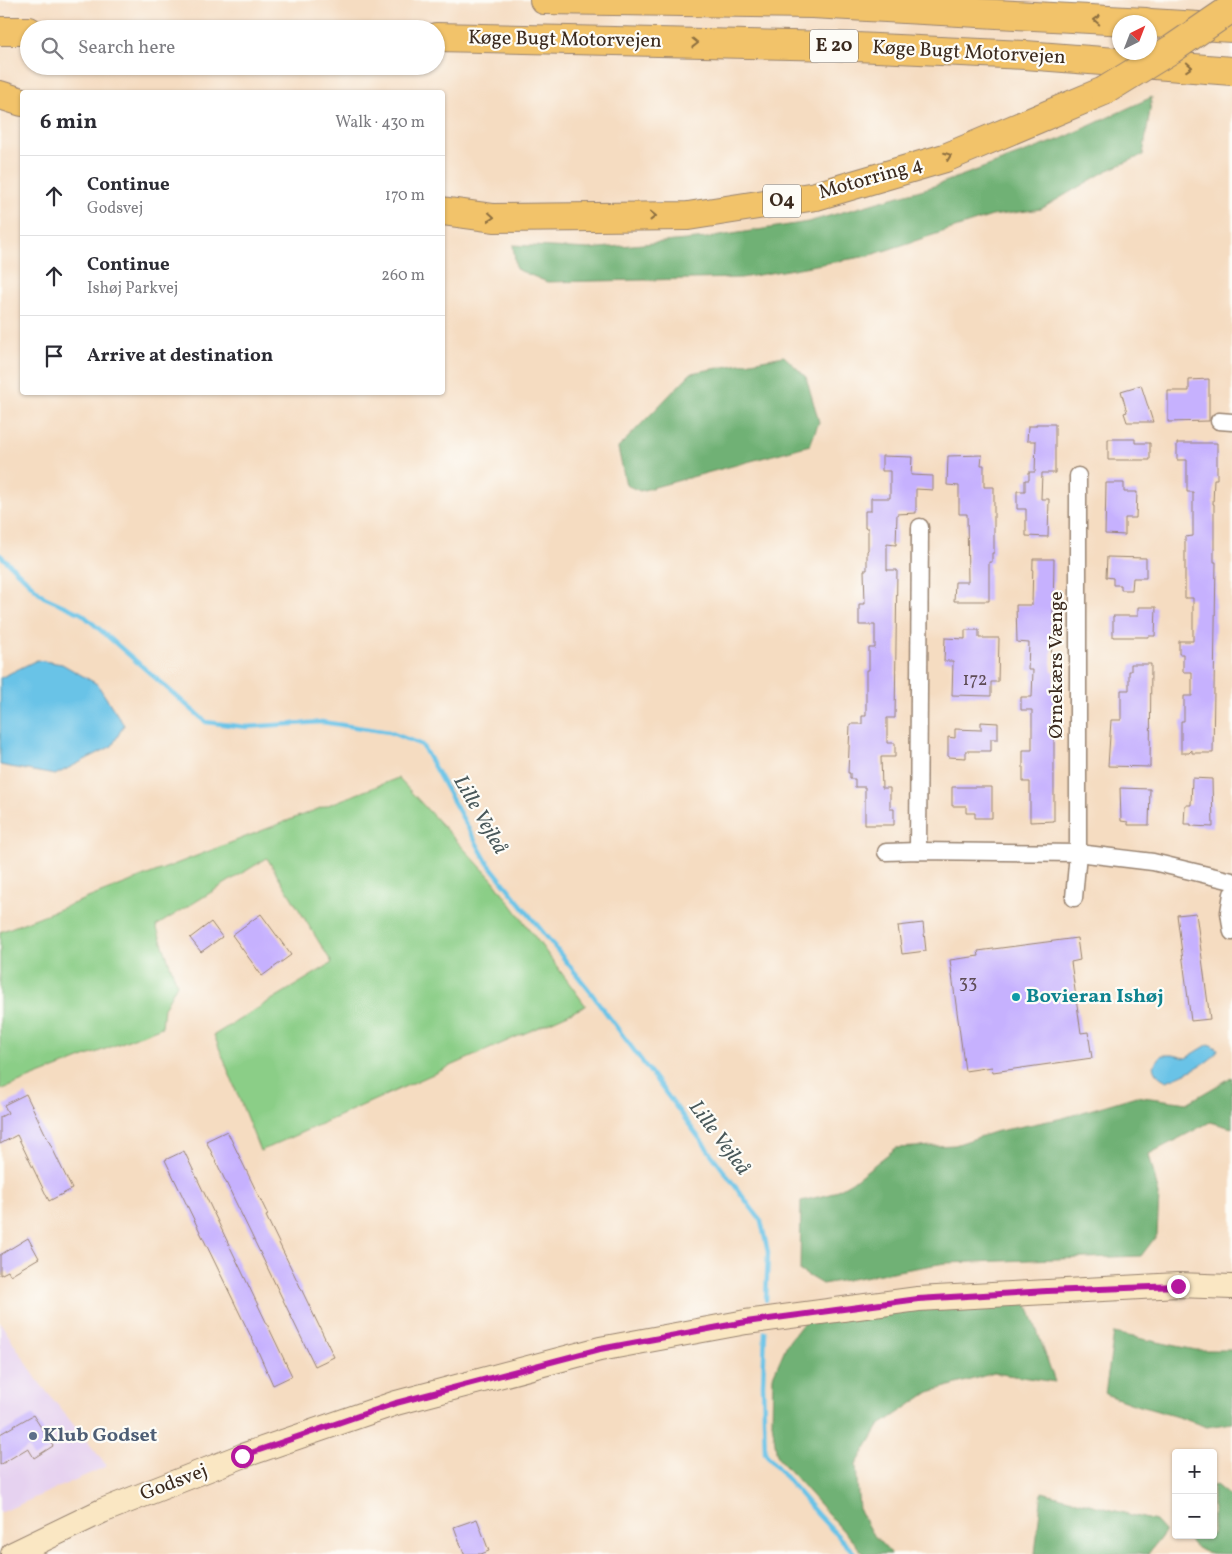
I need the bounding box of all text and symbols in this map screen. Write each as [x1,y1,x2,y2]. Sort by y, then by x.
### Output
one-way arrow [1093,14,1101,25]
north arrow [1112,15,1157,60]
search box [20,20,445,75]
street label: Køge Bugt Motorvejen [468,24,662,56]
road number: E 20 [810,29,858,62]
icon: search [38,34,66,62]
street label: Køge Bugt Motorvejen [872,34,1067,72]
text: Search here [78,35,175,61]
one-way arrow [692,38,699,48]
one-way arrow [1185,62,1193,73]
text: 6 min [40,108,97,137]
text: Walk · 430 m [335,112,425,134]
street label: Motorring 4 [816,151,926,207]
one-way arrow [944,152,952,162]
text: Continue [87,172,170,198]
icon: ahead [40,182,68,210]
text: 170 m [385,185,425,207]
road number: O4 [763,185,801,218]
text: Godsvej [87,198,143,220]
one-way arrow [487,211,495,222]
one-way arrow [650,211,658,221]
text: Continue [87,252,170,278]
icon: ahead [40,262,68,290]
text: 260 m [381,265,425,287]
text: Ishøj Parkvej [87,278,178,300]
icon: arrive [40,342,68,370]
text: Arrive at destination [87,343,273,369]
street label: Ørnekærs Vænge [1043,591,1071,739]
house number: 172 [962,668,988,693]
water label: Lille Vejleå [446,770,514,860]
house number: 33 [959,971,977,996]
place label: Bovieran Ishøj [1026,983,1164,1011]
marker: Bovieran Ishøj [1010,991,1022,1003]
water label: Lille Vejleå [681,1094,757,1182]
route end [1167,1275,1190,1298]
place label: Klub Godset [43,1422,158,1450]
marker: Klub Godset [27,1430,39,1442]
route start [231,1445,254,1468]
map controls [1172,1449,1217,1539]
button: + [1172,1449,1217,1494]
street label: Godsvej [136,1457,212,1509]
button: − [1172,1494,1217,1539]

